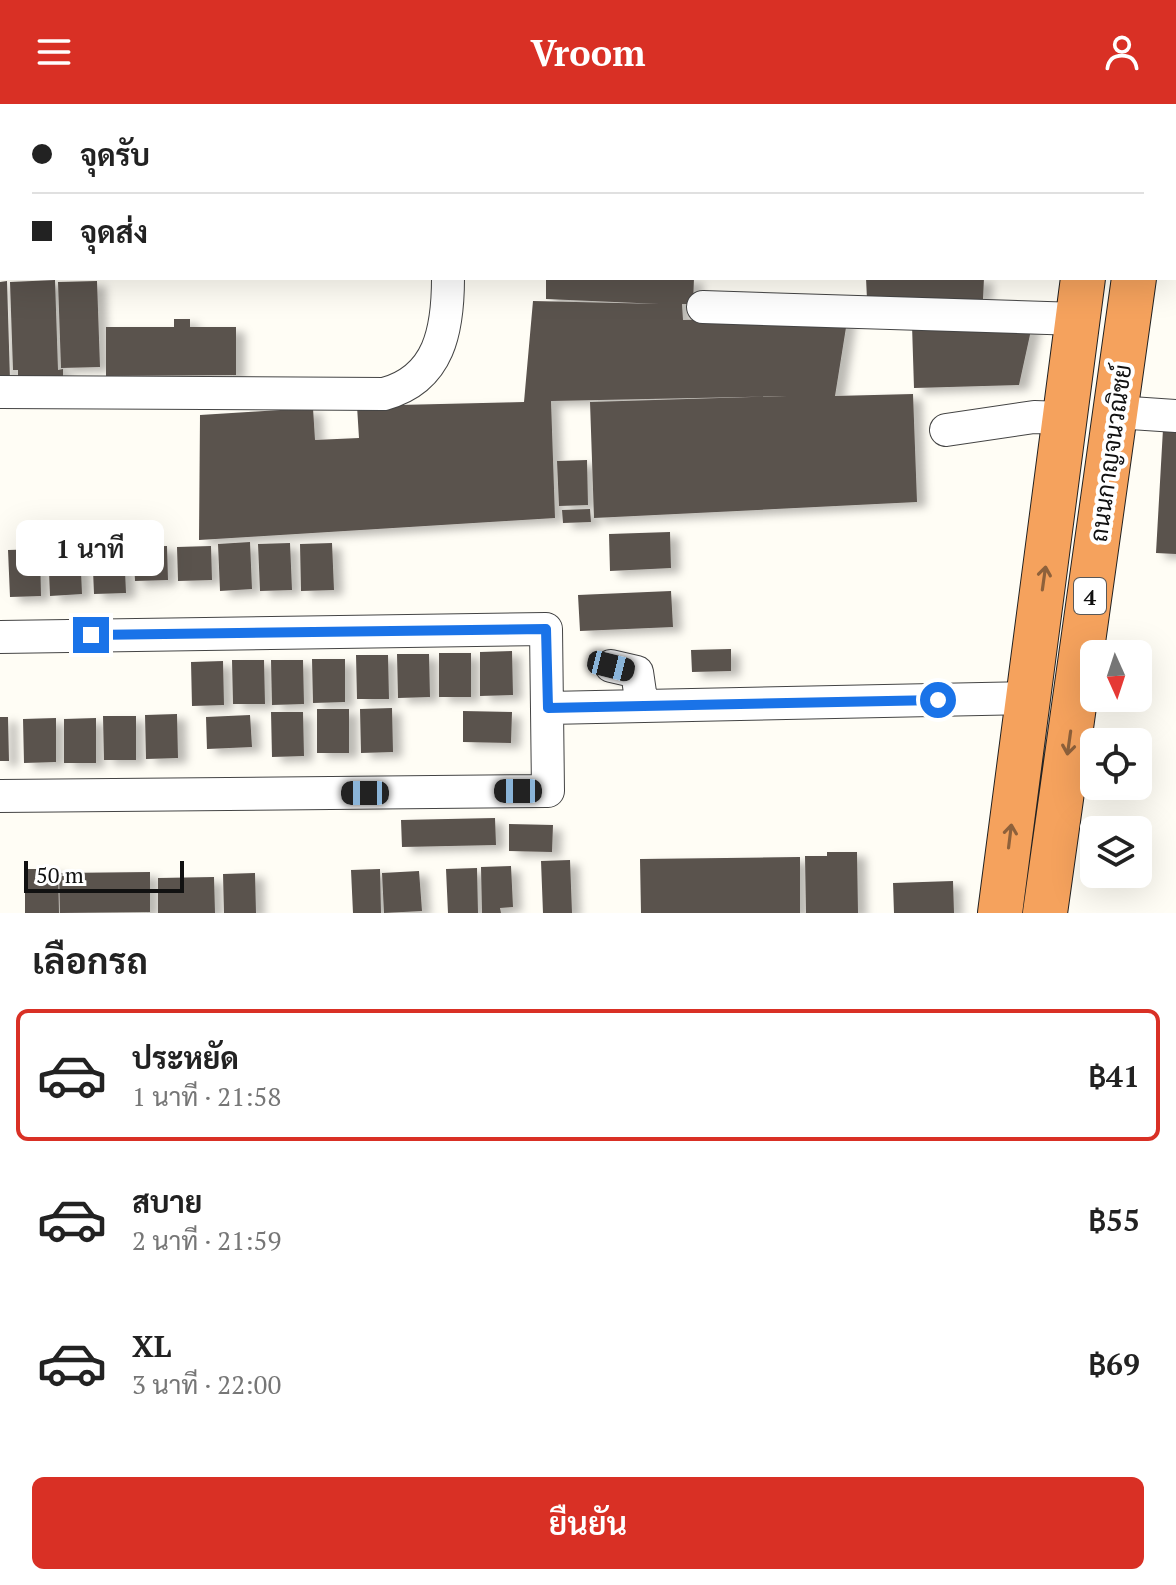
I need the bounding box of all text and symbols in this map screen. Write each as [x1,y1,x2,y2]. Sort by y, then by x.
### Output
text: Vroom [531,29,645,76]
icon: menu [32,30,76,74]
icon: person [1100,30,1144,74]
text: จุดรับ [80,135,150,175]
text: จุดส่ง [80,212,148,252]
street label: ถนนกาญจนวณิชย์ [1082,362,1138,544]
callout: 1 นาที [17,519,165,575]
text: 1 นาที [55,531,125,565]
one-way arrow [1036,565,1051,592]
road number: 4 [1074,578,1106,614]
route end [73,617,109,653]
north arrow [1080,640,1152,712]
map controls [1080,640,1152,888]
car [585,649,637,683]
route start [920,682,956,718]
button: locate [1080,728,1152,800]
one-way arrow [1061,730,1076,756]
car [494,779,542,803]
car [341,781,389,805]
button: layers [1080,816,1152,888]
one-way arrow [1002,823,1017,850]
scale bar [24,857,184,893]
text: 50 m [36,860,84,889]
text: เลือกรถ [32,937,148,984]
text: ประหยัด [132,1038,239,1078]
icon: car [36,1039,108,1111]
text: ฿41 [1088,1056,1140,1096]
text: 1 นาที · 21:58 [132,1079,281,1113]
text: สบาย [132,1182,202,1222]
icon: car [36,1183,108,1255]
text: ฿55 [1088,1200,1140,1240]
text: 2 นาที · 21:59 [132,1223,281,1257]
text: XL [132,1326,171,1366]
icon: car [36,1327,108,1399]
text: ฿69 [1088,1344,1140,1384]
text: 3 นาที · 22:00 [132,1367,281,1401]
button: ยืนยัน [32,1477,1144,1569]

